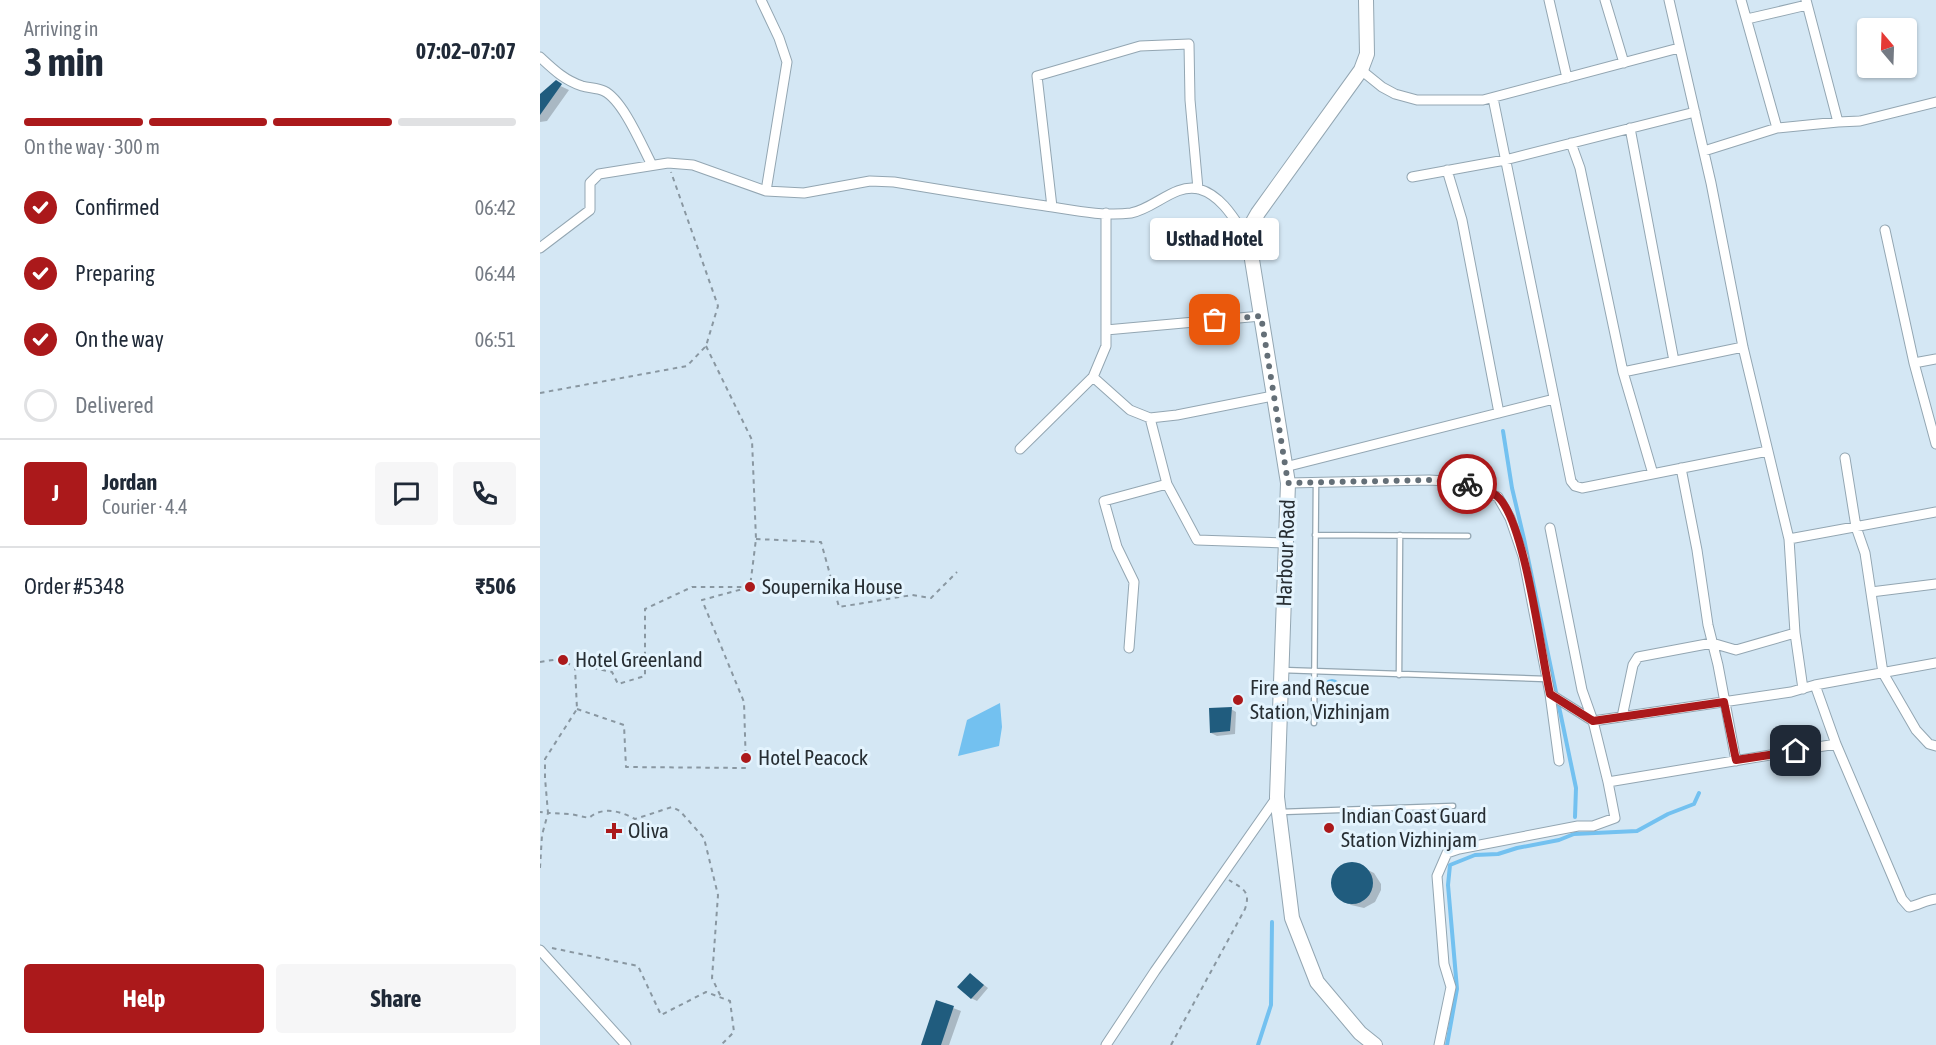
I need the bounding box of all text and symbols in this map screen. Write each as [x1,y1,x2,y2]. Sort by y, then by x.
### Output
text: Arriving in [24,17,98,40]
north arrow [1857,18,1917,78]
map controls [1857,18,1917,78]
text: 07:02–07:07 [416,38,516,64]
text: 3 min [24,40,104,84]
text: On the way · 300 m [24,135,160,158]
icon: check [24,191,57,224]
text: Confirmed [75,194,160,220]
text: 06:42 [475,196,516,219]
callout: Usthad Hotel [1150,218,1280,260]
text: Usthad Hotel [1166,227,1263,250]
icon: check [24,257,57,290]
text: Preparing [75,260,155,286]
text: 06:44 [475,262,516,285]
pin [1189,294,1240,345]
icon: bag [1198,303,1231,336]
icon: check [24,323,57,356]
text: On the way [75,326,164,352]
text: 06:51 [475,328,516,351]
text: Delivered [75,392,154,418]
courier [1437,454,1497,514]
button: chat [375,462,438,525]
button: phone [453,462,516,525]
icon: bike [1451,468,1484,501]
text: Jordan [102,469,157,495]
text: J [52,480,59,506]
text: Courier · 4.4 [102,495,188,518]
street label: Harbour Road [1271,499,1299,607]
text: Order #5348 [24,573,124,599]
text: ₹506 [476,573,516,599]
place label: Soupernika House [762,574,903,598]
marker: Soupernika House [743,580,757,594]
place label: Hotel Greenland [575,647,703,671]
marker: Hotel Greenland [556,653,570,667]
place label: Fire and Rescue Station, Vizhinjam [1250,675,1390,723]
marker: Fire and Rescue Station, Vizhinjam [1231,693,1245,707]
pin [1770,725,1821,776]
icon: home [1779,734,1812,767]
place label: Hotel Peacock [758,745,868,769]
marker: Hotel Peacock [739,751,753,765]
place label: Indian Coast Guard Station Vizhinjam [1341,803,1487,851]
place label: Oliva [628,818,669,842]
marker: Indian Coast Guard Station Vizhinjam [1322,821,1336,835]
marker: Oliva [605,822,623,840]
button: Help [24,964,264,1033]
button: Share [276,964,516,1033]

